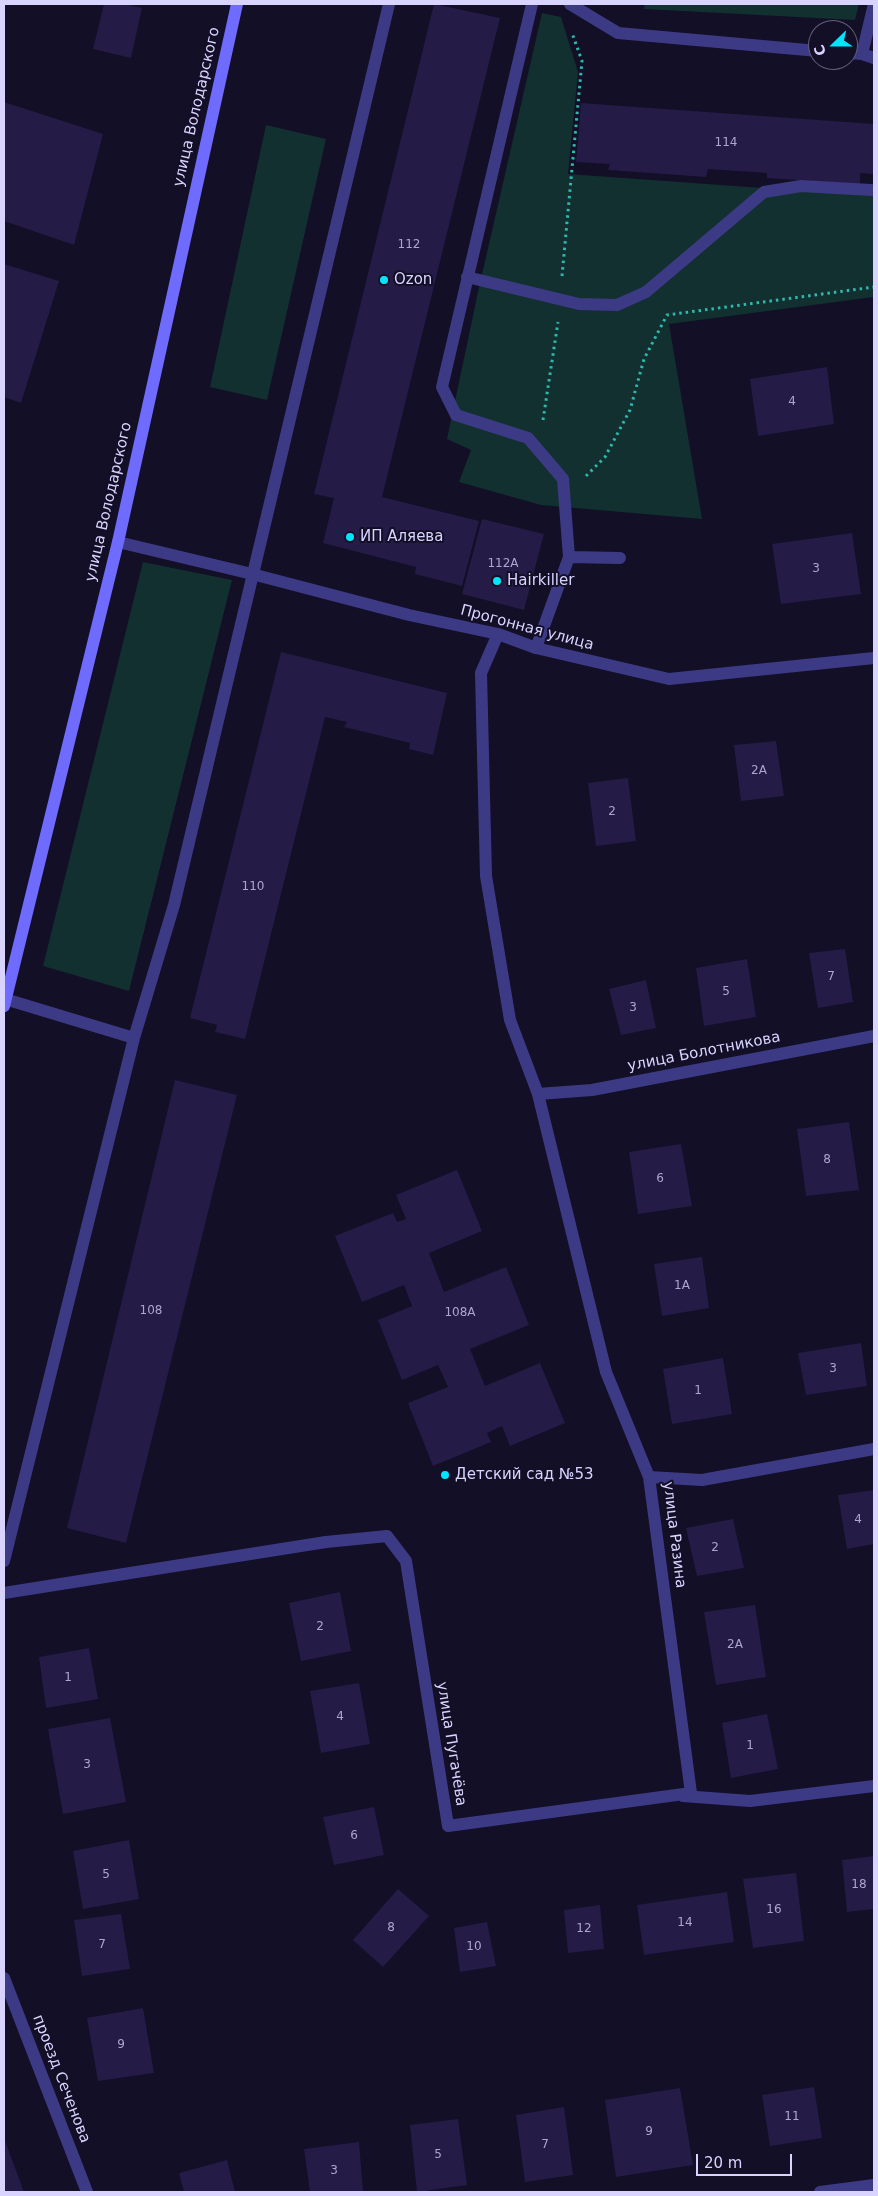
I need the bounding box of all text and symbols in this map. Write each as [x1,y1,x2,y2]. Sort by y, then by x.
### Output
north arrow [808,20,858,70]
street label: улица Володарского [170,25,224,189]
text: С [811,42,829,58]
house number: 114 [715,136,737,150]
house number: 112 [398,238,420,252]
place label: Ozon [394,271,432,289]
marker: Ozon [378,274,390,286]
house number: 4 [788,395,796,409]
street label: улица Володарского [82,420,136,584]
place label: ИП Аляева [360,528,443,546]
marker: ИП Аляева [344,531,356,543]
house number: 112А [487,557,519,571]
house number: 3 [812,562,820,576]
place label: Hairkiller [507,572,574,590]
marker: Hairkiller [491,575,503,587]
street label: Прогонная улица [458,602,596,654]
house number: 2А [751,764,767,778]
house number: 2 [608,805,616,819]
house number: 110 [242,880,264,894]
house number: 7 [827,970,835,984]
house number: 5 [722,985,730,999]
house number: 3 [629,1001,637,1015]
street label: улица Болотникова [626,1028,782,1076]
house number: 8 [823,1153,831,1167]
house number: 6 [656,1172,664,1186]
house number: 1А [674,1279,690,1293]
house number: 108 [140,1304,162,1318]
house number: 108А [444,1306,476,1320]
house number: 3 [829,1362,837,1376]
house number: 1 [694,1384,702,1398]
place label: Детский сад №53 [455,1466,594,1484]
marker: Детский сад №53 [439,1469,451,1481]
street label: улица Разина [659,1481,689,1589]
house number: 4 [854,1513,862,1527]
house number: 2 [711,1541,719,1555]
house number: 2 [316,1620,324,1634]
house number: 2А [727,1638,743,1652]
house number: 1 [64,1671,72,1685]
street label: улица Пугачёва [432,1680,470,1808]
house number: 4 [336,1710,344,1724]
house number: 1 [746,1739,754,1753]
house number: 3 [83,1758,91,1772]
house number: 6 [350,1829,358,1843]
house number: 5 [102,1868,110,1882]
house number: 18 [851,1878,867,1892]
house number: 16 [766,1903,782,1917]
house number: 14 [677,1916,693,1930]
house number: 8 [387,1921,395,1935]
house number: 12 [576,1922,592,1936]
house number: 7 [98,1938,106,1952]
house number: 10 [466,1940,482,1954]
street label: проезд Сеченова [28,2012,94,2146]
house number: 9 [117,2038,125,2052]
house number: 11 [784,2110,800,2124]
house number: 9 [645,2125,653,2139]
house number: 7 [541,2138,549,2152]
scale bar [698,2144,794,2176]
house number: 5 [434,2148,442,2162]
text: 20 m [704,2154,742,2172]
house number: 3 [330,2164,338,2178]

